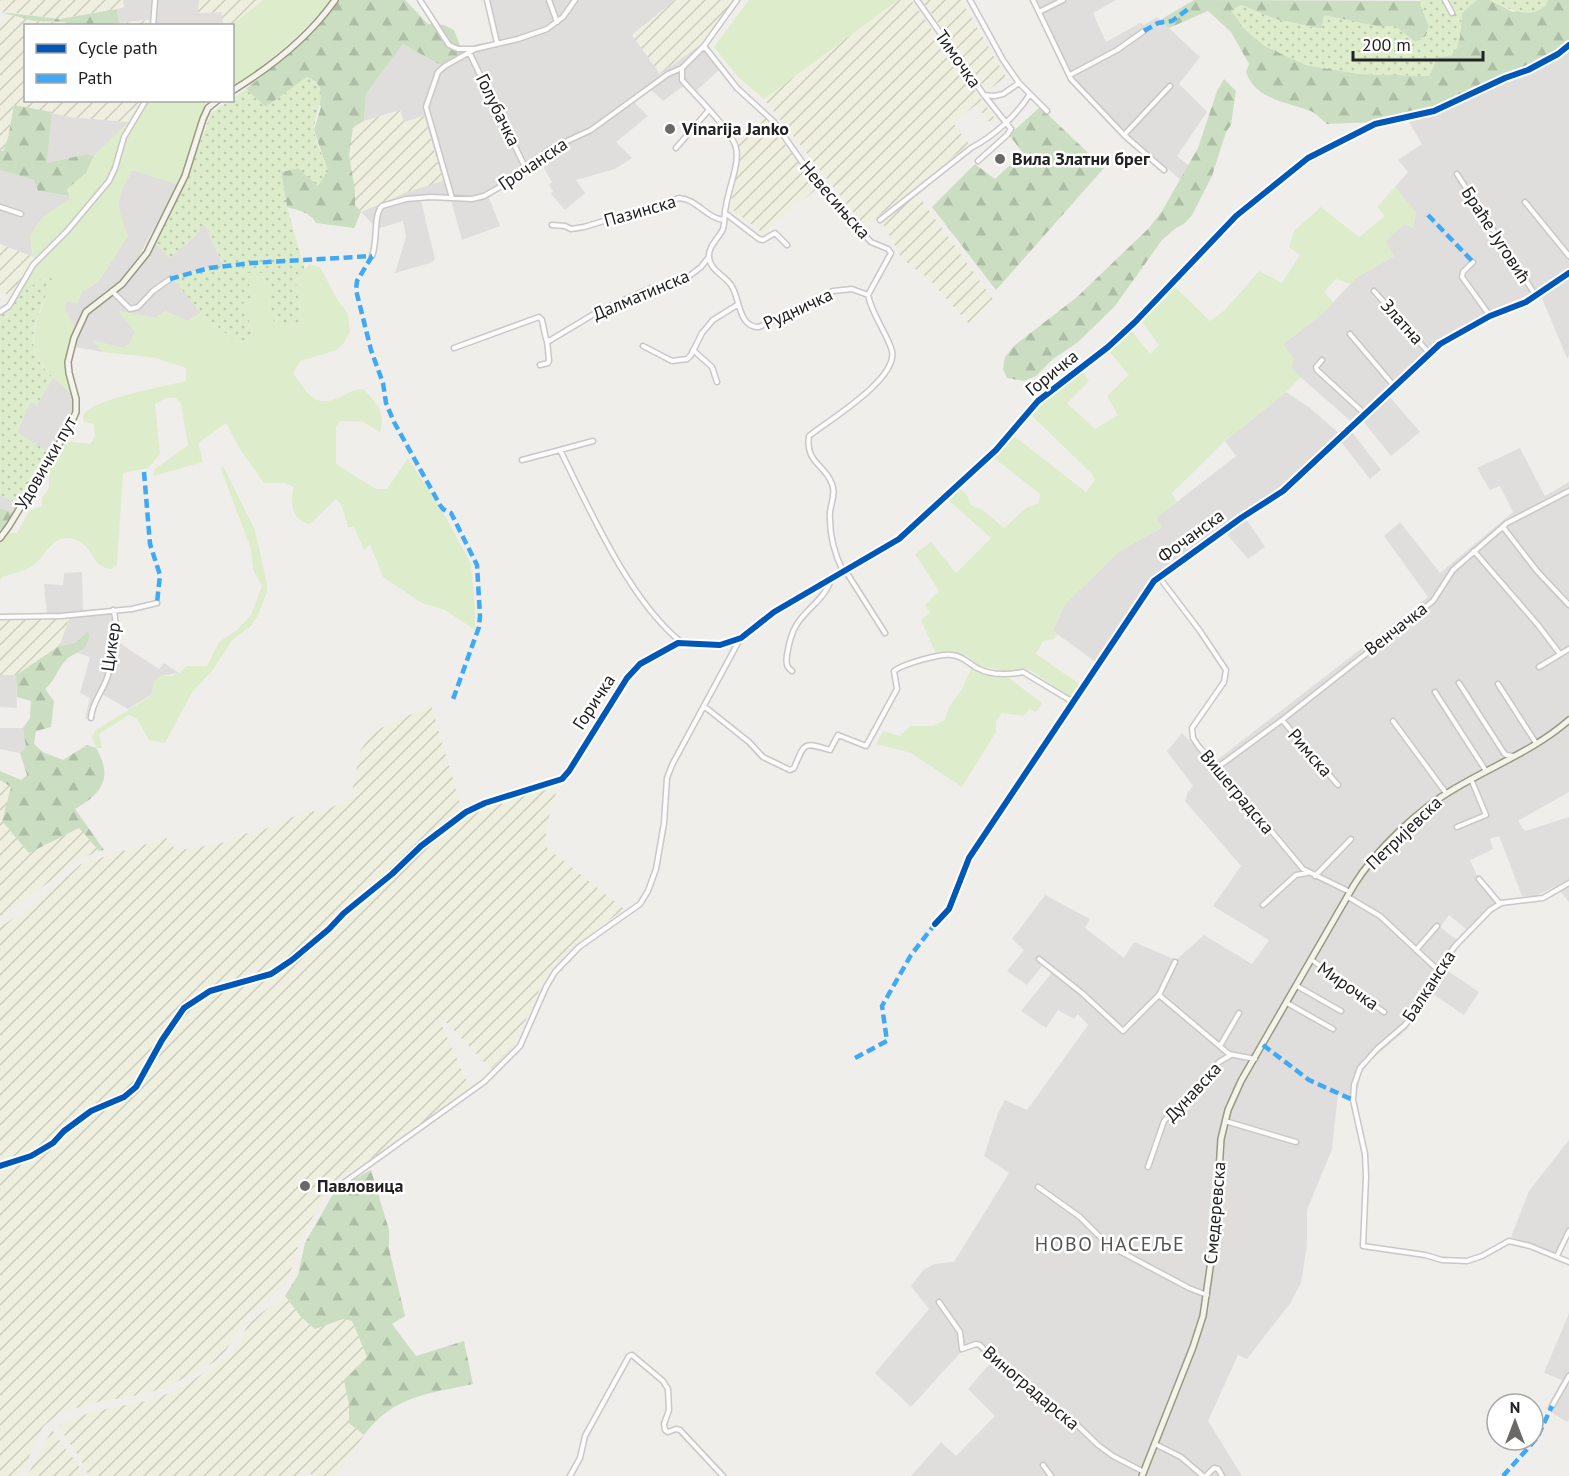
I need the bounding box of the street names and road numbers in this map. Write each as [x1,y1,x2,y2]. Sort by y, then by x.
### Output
street label: Тимочка [930,25,987,92]
street label: Голубачка [471,70,526,150]
street label: Грочанска [494,132,572,195]
street label: Невесињска [795,156,876,244]
street label: Браће Југовић [1457,182,1536,287]
street label: Пазинска [601,189,679,232]
street label: Далматинска [589,264,693,325]
street label: Рудничка [759,283,836,335]
street label: Златна [1376,294,1429,349]
street label: Горичка [1021,344,1083,401]
street label: Удовички пут [10,411,82,513]
street label: Фочанска [1153,504,1229,567]
street label: Венчачка [1360,597,1432,660]
street label: Цикер [96,621,125,673]
street label: Горичка [567,670,620,734]
street label: Римска [1283,724,1338,782]
street label: Вишеградска [1195,745,1279,839]
street label: Петријевска [1361,791,1446,874]
street label: Балканска [1397,946,1460,1026]
street label: Мирочка [1313,956,1383,1015]
street label: Дунавска [1159,1057,1226,1126]
street label: Смедеревска [1199,1161,1230,1265]
street label: Виноградарска [978,1341,1084,1435]

